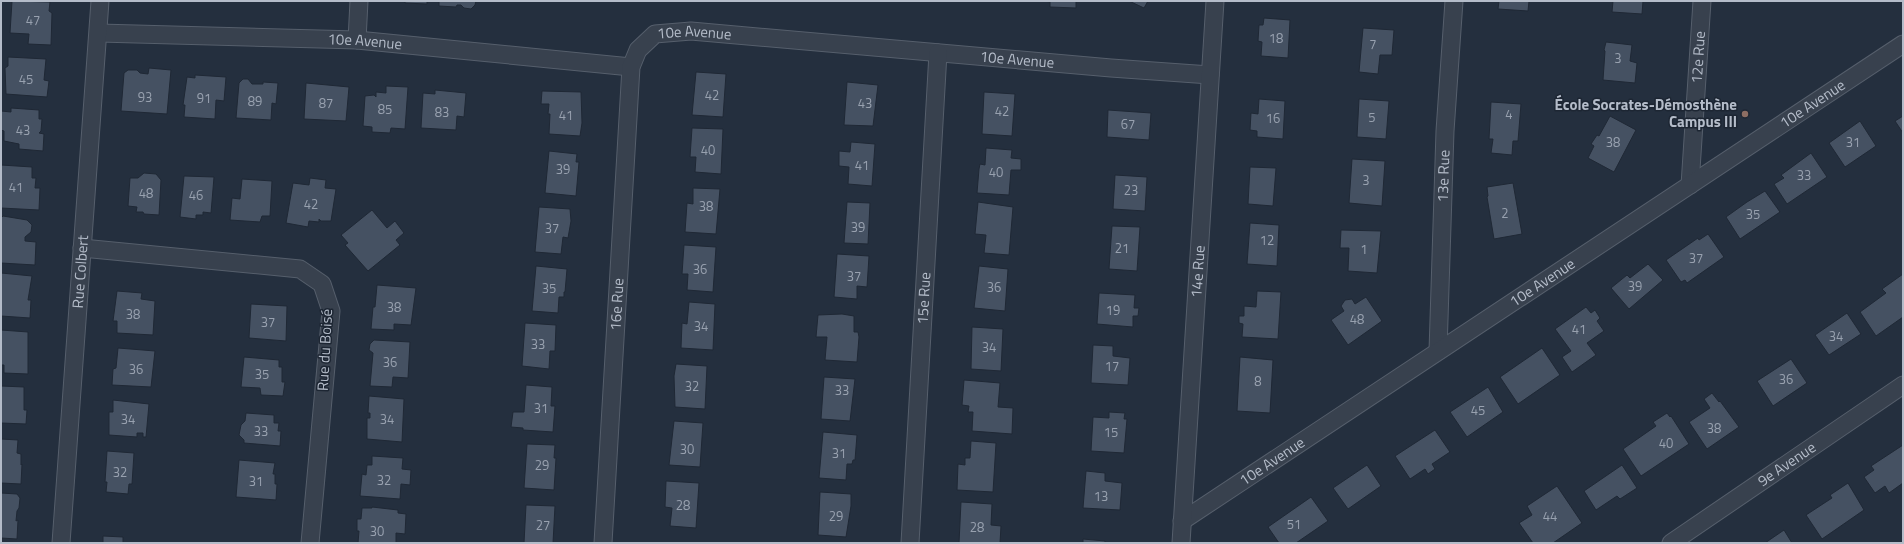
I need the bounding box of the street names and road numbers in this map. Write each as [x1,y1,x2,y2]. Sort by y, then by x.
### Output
street label: 10e Avenue [656,19,733,46]
street label: 10e Avenue [327,27,403,55]
street label: 12e Rue [1685,30,1711,84]
street label: 10e Avenue [979,44,1055,74]
street label: 10e Avenue [1775,73,1850,134]
street label: 13e Rue [1431,149,1455,203]
street label: Rue Colbert [66,233,94,309]
street label: 14e Rue [1184,245,1211,298]
street label: 10e Avenue [1505,252,1579,312]
street label: 15e Rue [911,272,936,325]
street label: 16e Rue [604,278,630,331]
street label: Rue du Boisé [311,308,338,392]
street label: 10e Avenue [1234,431,1309,491]
street label: 9e Avenue [1753,436,1820,492]

